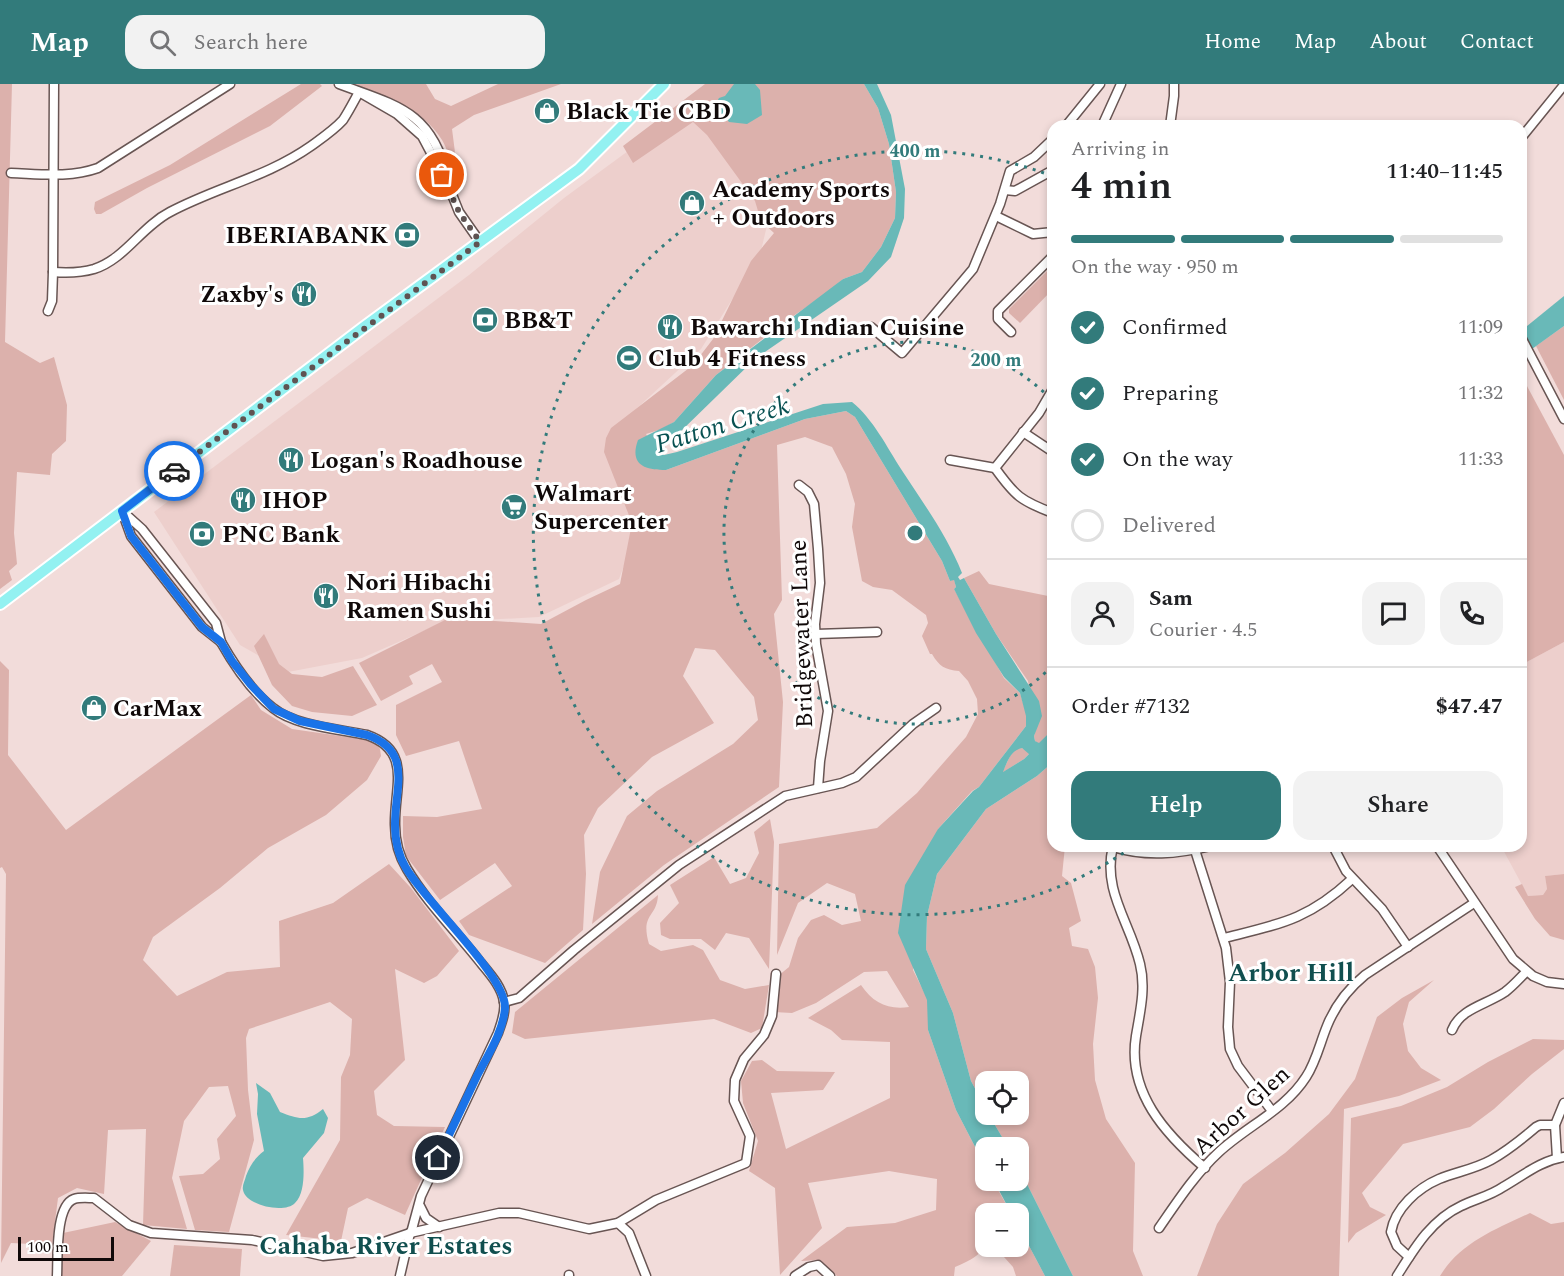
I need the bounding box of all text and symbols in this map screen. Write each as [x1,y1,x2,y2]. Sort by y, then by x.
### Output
search box [125,15,545,69]
text: Map [30,21,89,64]
icon: search [146,26,179,59]
text: Search here [194,26,308,59]
text: Home [1204,26,1261,58]
text: Map [1294,26,1336,58]
text: About [1369,26,1427,58]
text: Contact [1460,26,1534,58]
place label: Black Tie CBD [566,94,731,130]
shop icon: Black Tie CBD [532,96,562,126]
text: Arriving in [1071,134,1169,164]
text: 400 m [889,138,941,165]
pin [416,149,467,200]
text: 11:40–11:45 [1386,155,1503,188]
text: 4 min [1071,157,1172,216]
icon: bag [425,158,458,191]
place label: Academy Sports + Outdoors [712,172,890,236]
shop icon: Academy Sports + Outdoors [677,188,707,218]
place label: IBERIABANK [225,218,388,254]
bank icon: IBERIABANK [392,220,422,250]
text: On the way · 950 m [1071,252,1239,282]
place label: Zaxby's [200,277,284,313]
restaurant icon: Zaxby's [289,279,319,309]
place label: BB&T [504,303,573,339]
bank icon: BB&T [470,305,500,335]
place label: Bawarchi Indian Cuisine [690,310,964,346]
icon: check [1071,311,1104,344]
text: Confirmed [1122,311,1228,344]
restaurant icon: Bawarchi Indian Cuisine [655,312,685,342]
text: 11:09 [1458,312,1503,342]
place label: Club 4 Fitness [648,341,806,377]
sports icon: Club 4 Fitness [614,343,644,373]
text: 200 m [970,347,1022,374]
icon: check [1071,377,1104,410]
text: Preparing [1122,377,1219,410]
text: 11:32 [1458,378,1503,408]
water label: Patton Creek [650,386,795,464]
courier [144,441,204,501]
place label: Logan's Roadhouse [310,443,523,479]
icon: check [1071,443,1104,476]
text: On the way [1122,443,1233,476]
text: 11:33 [1458,444,1503,474]
restaurant icon: Logan's Roadhouse [276,445,306,475]
icon: car [158,455,191,488]
place label: Walmart Supercenter [534,476,669,540]
place label: IHOP [262,483,327,519]
restaurant icon: IHOP [228,485,258,515]
supermarket icon: Walmart Supercenter [499,492,529,522]
text: Delivered [1122,509,1216,542]
place label: PNC Bank [222,517,340,553]
bank icon: PNC Bank [187,519,217,549]
centre of rings [905,523,925,543]
street label: Bridgewater Lane [781,539,823,729]
place label: Nori Hibachi Ramen Sushi [346,565,491,629]
restaurant icon: Nori Hibachi Ramen Sushi [311,581,341,611]
button: person [1071,582,1134,645]
text: Sam [1149,582,1193,615]
button: chat [1362,582,1425,645]
button: phone [1440,582,1503,645]
text: Courier · 4.5 [1149,615,1257,645]
text: Order #7132 [1071,690,1190,723]
text: $47.47 [1435,690,1503,723]
place label: CarMax [113,691,202,727]
shop icon: CarMax [79,693,109,723]
button: Help [1071,771,1281,840]
button: Share [1293,771,1503,840]
district label: Arbor Hill [1228,953,1354,993]
street label: Arbor Glen [1185,1057,1299,1164]
map controls [975,1071,1029,1257]
button: locate [975,1071,1029,1125]
pin [412,1132,463,1183]
button: + [975,1137,1029,1191]
icon: home [421,1141,454,1174]
button: − [975,1203,1029,1257]
district label: Cahaba River Estates [259,1226,513,1266]
scale bar [18,1234,114,1262]
text: 100 m [27,1235,69,1259]

